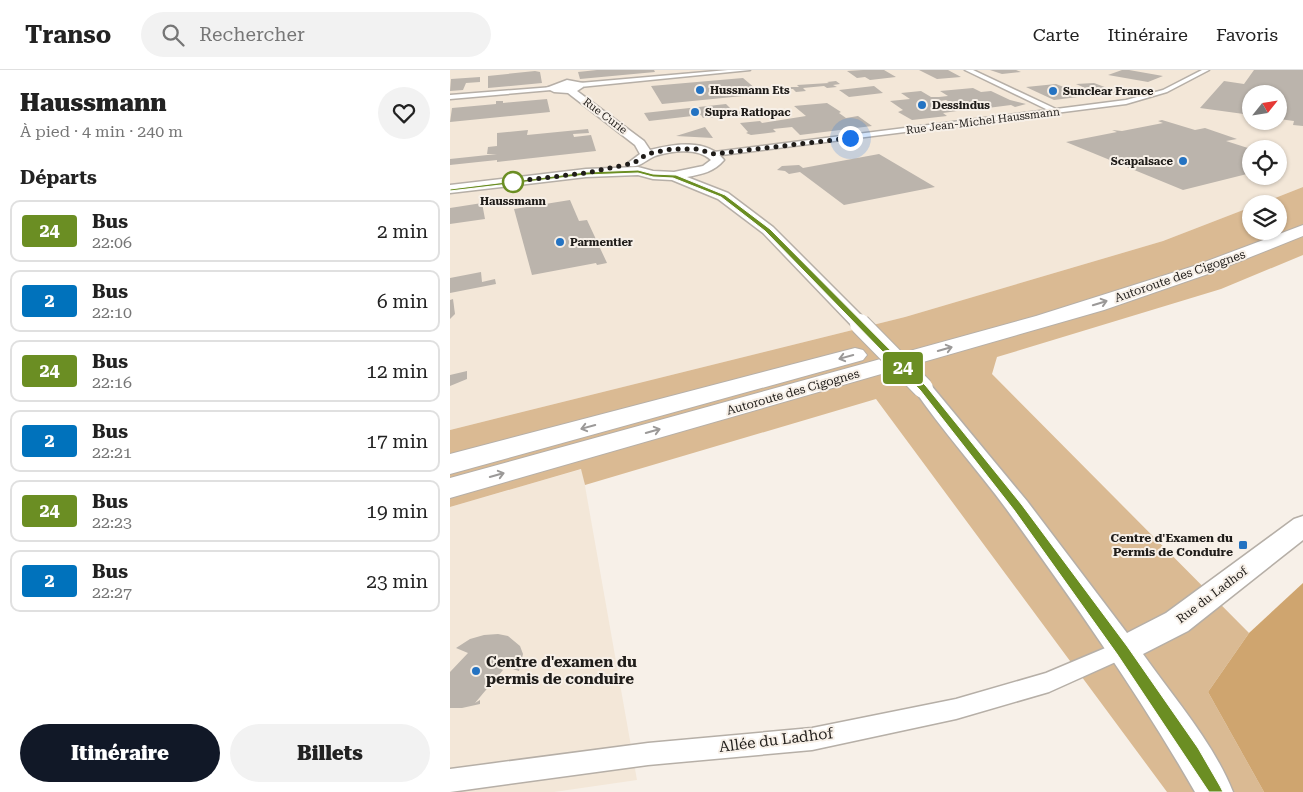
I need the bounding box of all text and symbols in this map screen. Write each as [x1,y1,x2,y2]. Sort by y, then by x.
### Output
search box [141,12,491,57]
text: Transo [25,21,111,49]
icon: search [159,21,187,49]
text: Rechercher [199,23,305,46]
text: Carte [1033,24,1079,45]
text: Itinéraire [1107,24,1188,45]
text: Favoris [1216,24,1278,45]
marker: Hussmann Ets [694,84,706,96]
place label: Hussmann Ets [710,84,790,97]
marker: Sunclear France [1047,85,1059,97]
place label: Sunclear France [1063,85,1154,98]
north arrow [1242,85,1288,130]
map controls [1242,85,1287,240]
button: heart [378,87,430,139]
text: Haussmann [20,89,166,117]
street label: Rue Curie [580,95,630,137]
marker: Dessindus [916,99,928,111]
place label: Dessindus [932,99,990,112]
street label: Rue Jean-Michel Haussmann [905,105,1061,137]
marker: Supra Ratiopac [689,106,701,118]
place label: Supra Ratiopac [705,106,791,119]
text: À pied · 4 min · 240 m [20,122,183,141]
your location [838,126,863,151]
button: locate [1242,140,1287,185]
place label: Scapalsace [1111,155,1174,168]
marker: Scapalsace [1177,155,1189,167]
text: Départs [20,166,97,189]
marker: Haussmann [502,171,524,193]
place label: Haussmann [480,195,547,208]
button: layers [1242,195,1287,240]
text: Bus [92,210,128,233]
text: 24 [39,220,60,241]
text: 2 min [377,220,428,243]
text: 22:06 [92,233,132,252]
marker: Parmentier [554,236,566,248]
place label: Parmentier [570,236,633,249]
street label: Autoroute des Cigognes [1113,247,1247,305]
text: Bus [92,280,128,303]
text: 2 [44,290,55,311]
text: 6 min [377,290,428,313]
one-way arrow [1092,297,1108,307]
text: 22:10 [92,303,132,322]
one-way arrow [936,344,952,354]
text: Bus [92,350,128,373]
line badge: 24 [880,352,926,384]
one-way arrow [838,353,854,363]
text: 24 [893,357,913,378]
text: 24 [39,360,60,381]
text: 12 min [366,360,428,383]
street label: Autoroute des Cigognes [725,366,861,418]
text: 22:16 [92,373,132,392]
text: Bus [92,420,128,443]
one-way arrow [580,423,596,432]
one-way arrow [645,426,661,435]
text: 2 [44,430,55,451]
text: 17 min [366,430,428,453]
text: 22:21 [92,443,132,462]
one-way arrow [489,469,505,479]
text: Bus [92,490,128,513]
text: 24 [39,500,60,521]
text: 19 min [366,500,428,523]
text: 22:23 [92,513,132,532]
place label: Centre d'Examen du Permis de Conduire [1110,531,1233,559]
marker: Centre d'Examen du Permis de Conduire [1237,539,1249,551]
text: Bus [92,560,128,583]
street label: Rue du Ladhof [1174,564,1250,626]
text: 2 [44,570,55,591]
text: 23 min [366,570,428,593]
text: 22:27 [92,583,132,602]
place label: Centre d'examen du permis de conduire [486,653,637,688]
marker: Centre d'examen du permis de conduire [470,665,482,677]
button: Itinéraire [20,724,220,782]
button: Billets [230,724,430,782]
street label: Allée du Ladhof [718,724,835,756]

